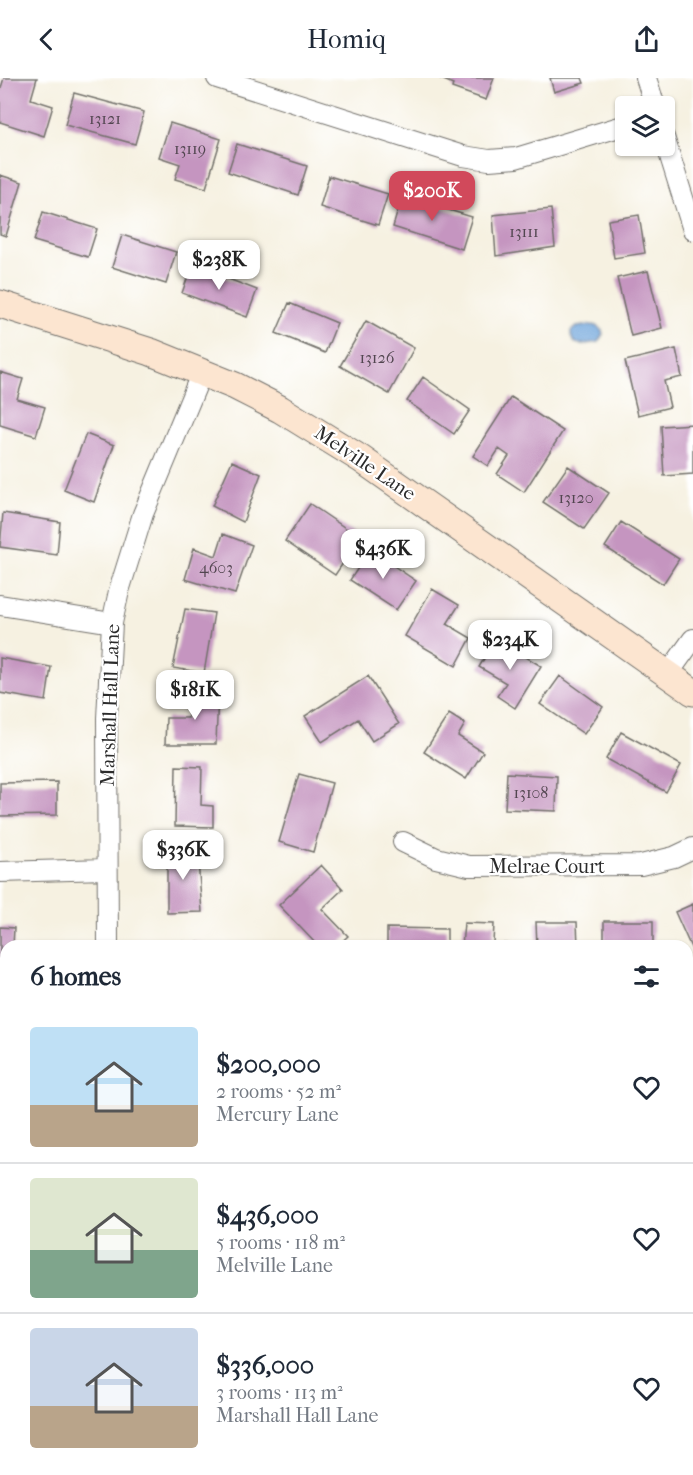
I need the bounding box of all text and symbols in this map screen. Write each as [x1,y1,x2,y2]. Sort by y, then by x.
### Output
icon: back [30,23,63,56]
text: Homiq [307,23,386,55]
icon: share [630,23,663,56]
map controls [615,96,675,156]
button: layers [615,96,675,156]
house number: 13121 [89,109,121,128]
house number: 13119 [174,139,206,158]
pin: $200K [390,171,474,222]
text: $200K [403,179,461,202]
house number: 13111 [509,222,539,241]
pin: $238K [177,240,261,291]
text: $238K [192,248,246,271]
house number: 13126 [360,348,395,367]
street label: Melville Lane [310,421,420,505]
house number: 13120 [558,488,594,507]
pin: $436K [341,529,425,580]
text: $436K [355,537,411,560]
house number: 4603 [199,558,233,577]
pin: $234K [468,620,552,671]
street label: Marshall Hall Lane [96,623,124,787]
text: $234K [482,628,538,651]
pin: $181K [153,670,237,721]
text: $181K [170,678,220,701]
house number: 13108 [514,783,548,802]
pin: $336K [141,830,225,881]
text: $336K [157,838,209,861]
street label: Melrae Court [489,855,605,878]
icon: filters [630,960,663,993]
text: 6 homes [30,961,121,992]
text: $200,000 [216,1049,321,1080]
icon: home [78,1051,150,1123]
icon: heart [630,1071,663,1104]
text: 2 rooms · 52 m² [216,1080,341,1103]
text: Mercury Lane [216,1103,339,1126]
text: $436,000 [216,1200,319,1231]
icon: home [78,1202,150,1274]
icon: heart [630,1222,663,1255]
text: 5 rooms · 118 m² [216,1231,345,1254]
text: Melville Lane [216,1254,333,1277]
text: $336,000 [216,1350,314,1381]
icon: home [78,1352,150,1424]
icon: heart [630,1372,663,1405]
text: 3 rooms · 113 m² [216,1381,343,1404]
text: Marshall Hall Lane [216,1404,378,1427]

